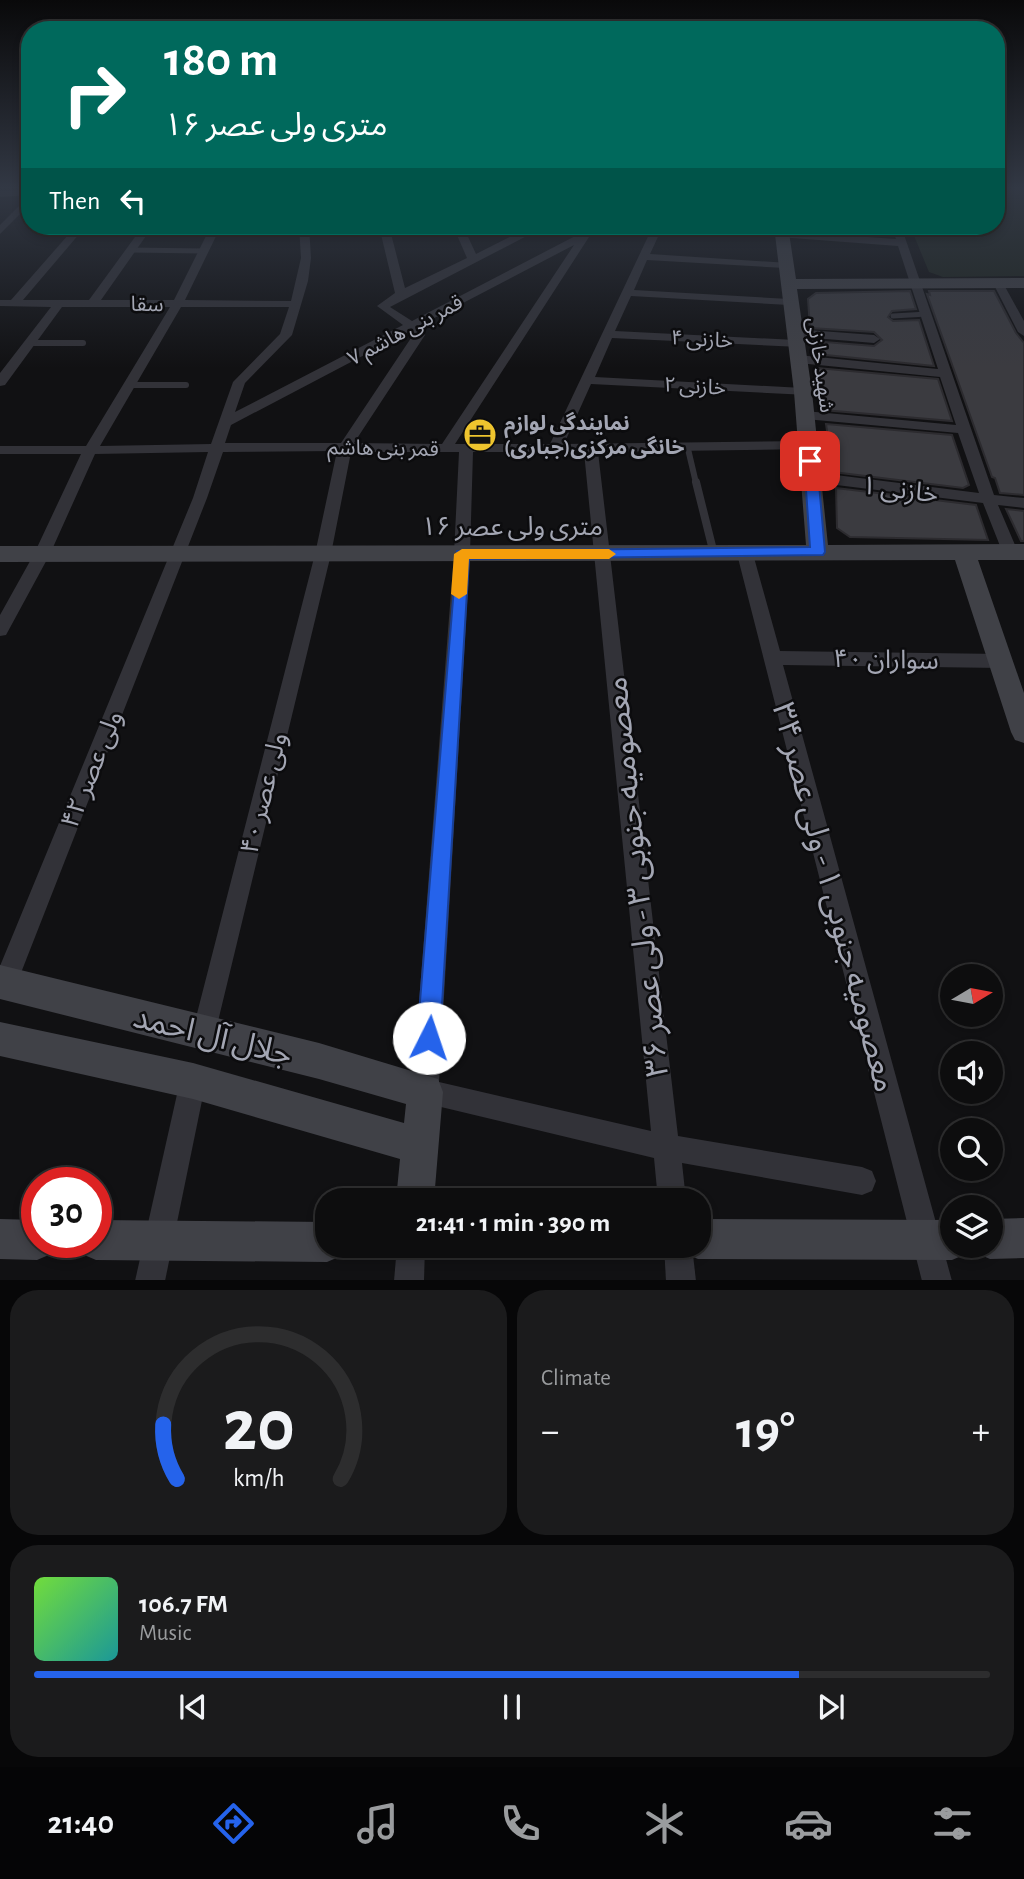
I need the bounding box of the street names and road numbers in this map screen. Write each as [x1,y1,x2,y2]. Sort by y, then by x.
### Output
street label: قمر بنی هاشم ۷ [344,291,468,373]
street label: سقا [130,294,164,315]
street label: شهید خازنی [802,316,838,414]
street label: خازنی ۴ [670,327,734,353]
street label: خازنی ۲ [663,374,727,400]
street label: قمر بنی هاشم [327,437,439,464]
street label: خازنی ۱ [860,472,940,509]
street label: ۱۶ متری ولی عصر [421,514,603,541]
street label: سواران ۴۰ [833,646,939,675]
street label: معصومیه جنوبی ۳ - ولی عصر ۳۶ [600,675,676,1079]
street label: معصومیه جنوبی ۱ - ولی عصر ۳۴ [765,699,902,1096]
street label: ولی عصر ۴۲ [57,707,128,832]
street label: ولی عصر ۴۰ [236,730,293,857]
street label: جلال آل احمد [130,1001,296,1072]

